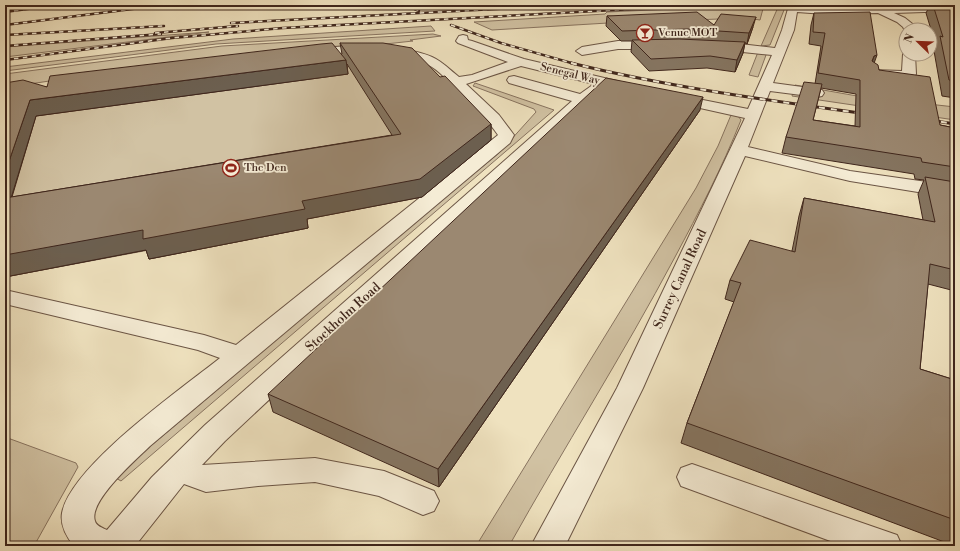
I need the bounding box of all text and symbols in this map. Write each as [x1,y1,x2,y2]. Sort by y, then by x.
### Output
north arrow [898,22,938,62]
bar icon: Venue MOT [635,23,655,43]
place label: Venue MOT [657,26,717,40]
text: N [902,31,918,45]
street label: Senegal Way [539,60,602,88]
sports icon: The Den [221,158,241,178]
place label: The Den [244,161,287,175]
street label: Surrey Canal Road [650,226,710,331]
street label: Stockholm Road [302,279,384,355]

